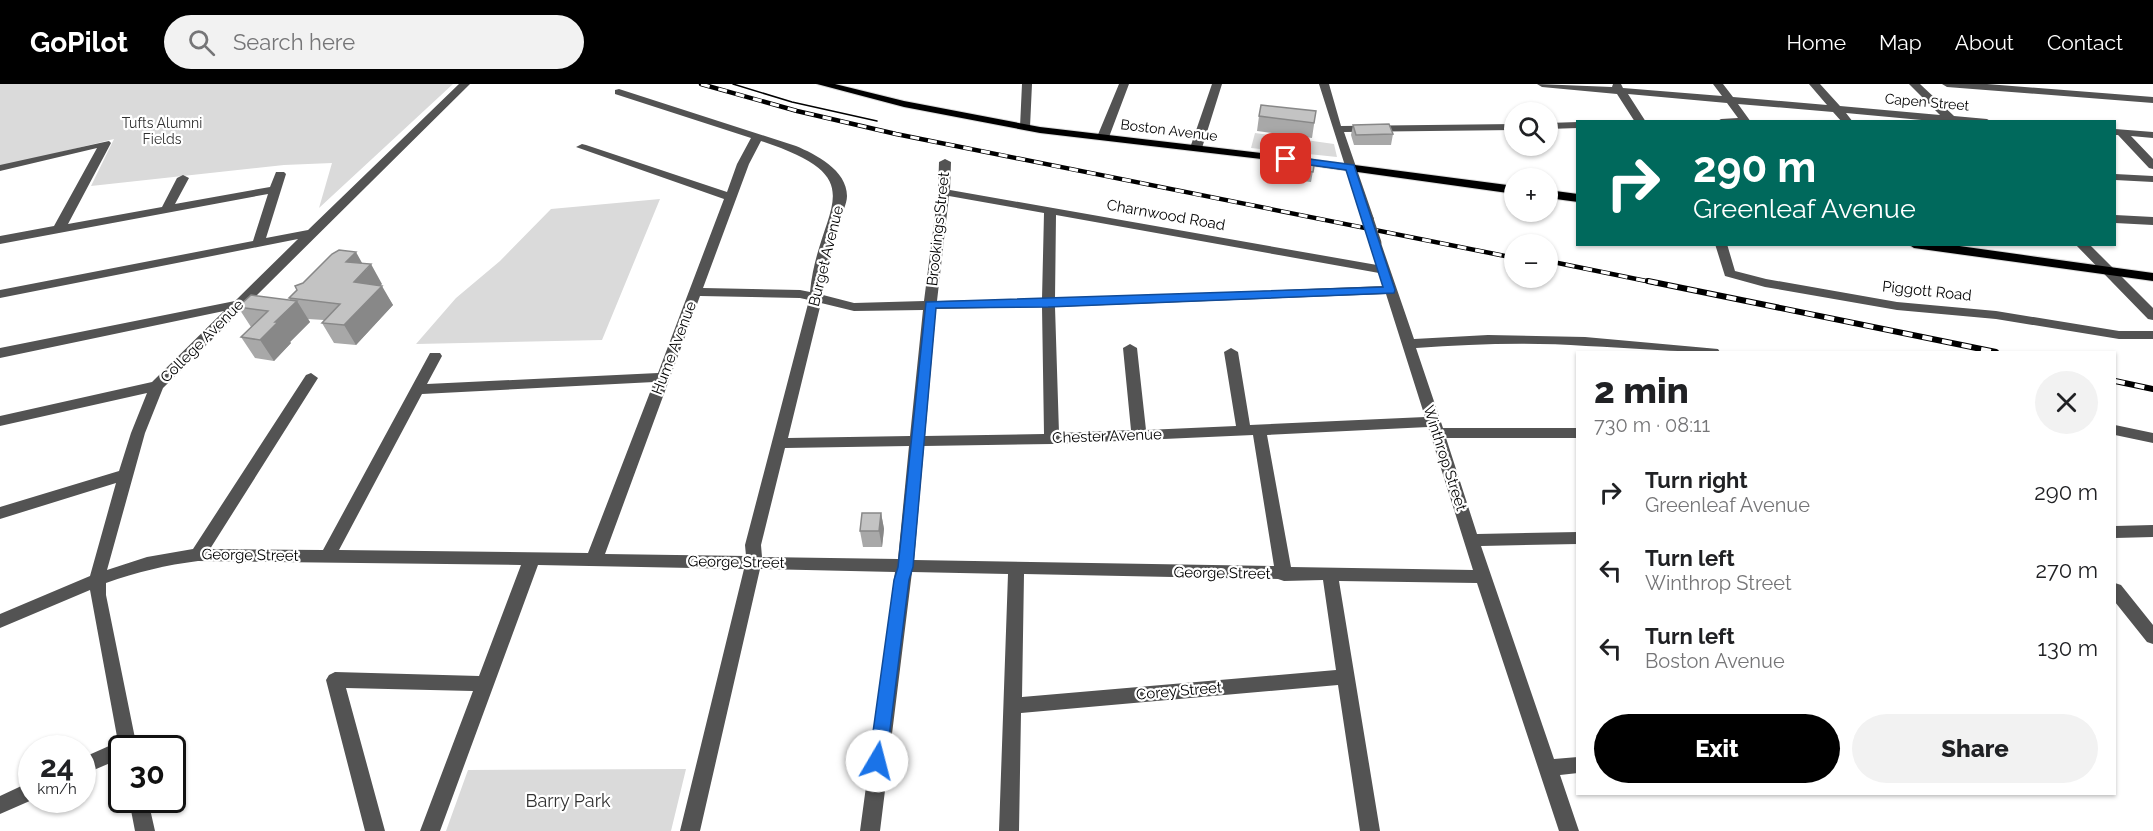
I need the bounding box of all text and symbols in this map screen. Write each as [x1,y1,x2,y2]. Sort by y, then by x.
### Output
search box [164,15,584,69]
text: GoPilot [30,26,128,59]
icon: search [185,26,218,59]
text: Search here [233,29,355,55]
text: Home [1787,30,1846,55]
text: Map [1879,30,1922,55]
text: About [1955,30,2014,55]
text: Contact [2047,30,2123,55]
street label: Capen Street [1884,90,1970,114]
map controls [1504,102,1558,288]
button: search [1504,102,1558,156]
park label: Tufts Alumni Fields [122,115,202,147]
street label: Boston Avenue [1120,116,1218,144]
pin [1260,133,1311,184]
icon: arrive [1269,142,1302,175]
text: 290 m [1693,143,1816,192]
icon: right [1594,144,1672,222]
button: + [1504,168,1558,222]
street label: Brookings Street [923,171,953,287]
text: Greenleaf Avenue [1693,193,1916,224]
street label: Charnwood Road [1105,196,1227,234]
street label: Burget Avenue [805,204,847,308]
button: − [1504,234,1558,288]
street label: Piggott Road [1881,277,1973,305]
street label: College Avenue [157,296,247,386]
street label: Hume Avenue [648,299,700,397]
text: 2 min [1594,369,1689,411]
button: close [2035,371,2098,434]
street label: Winthrop Street [1419,403,1471,513]
text: 730 m · 08:11 [1594,413,1710,437]
street label: Chester Avenue [1052,425,1162,447]
text: Turn right [1645,467,1748,493]
icon: right [1594,476,1627,509]
text: 290 m [2034,479,2098,505]
text: Greenleaf Avenue [1645,493,1810,517]
street label: George Street [201,545,299,565]
text: Turn left [1645,545,1735,571]
street label: George Street [687,552,785,572]
icon: left [1594,554,1627,587]
text: 270 m [2036,557,2098,583]
street label: George Street [1173,563,1271,583]
text: Winthrop Street [1645,571,1792,595]
text: Turn left [1645,623,1735,649]
icon: left [1594,632,1627,665]
text: 130 m [2038,635,2098,661]
text: Boston Avenue [1645,649,1785,673]
street label: Corey Street [1135,678,1223,704]
button: Exit [1594,714,1840,783]
button: Share [1852,714,2098,783]
position arrow [845,729,909,793]
speed limit sign: 30 [108,735,186,813]
text: 24 [40,749,74,784]
text: km/h [37,780,77,798]
park label: Barry Park [525,790,611,811]

